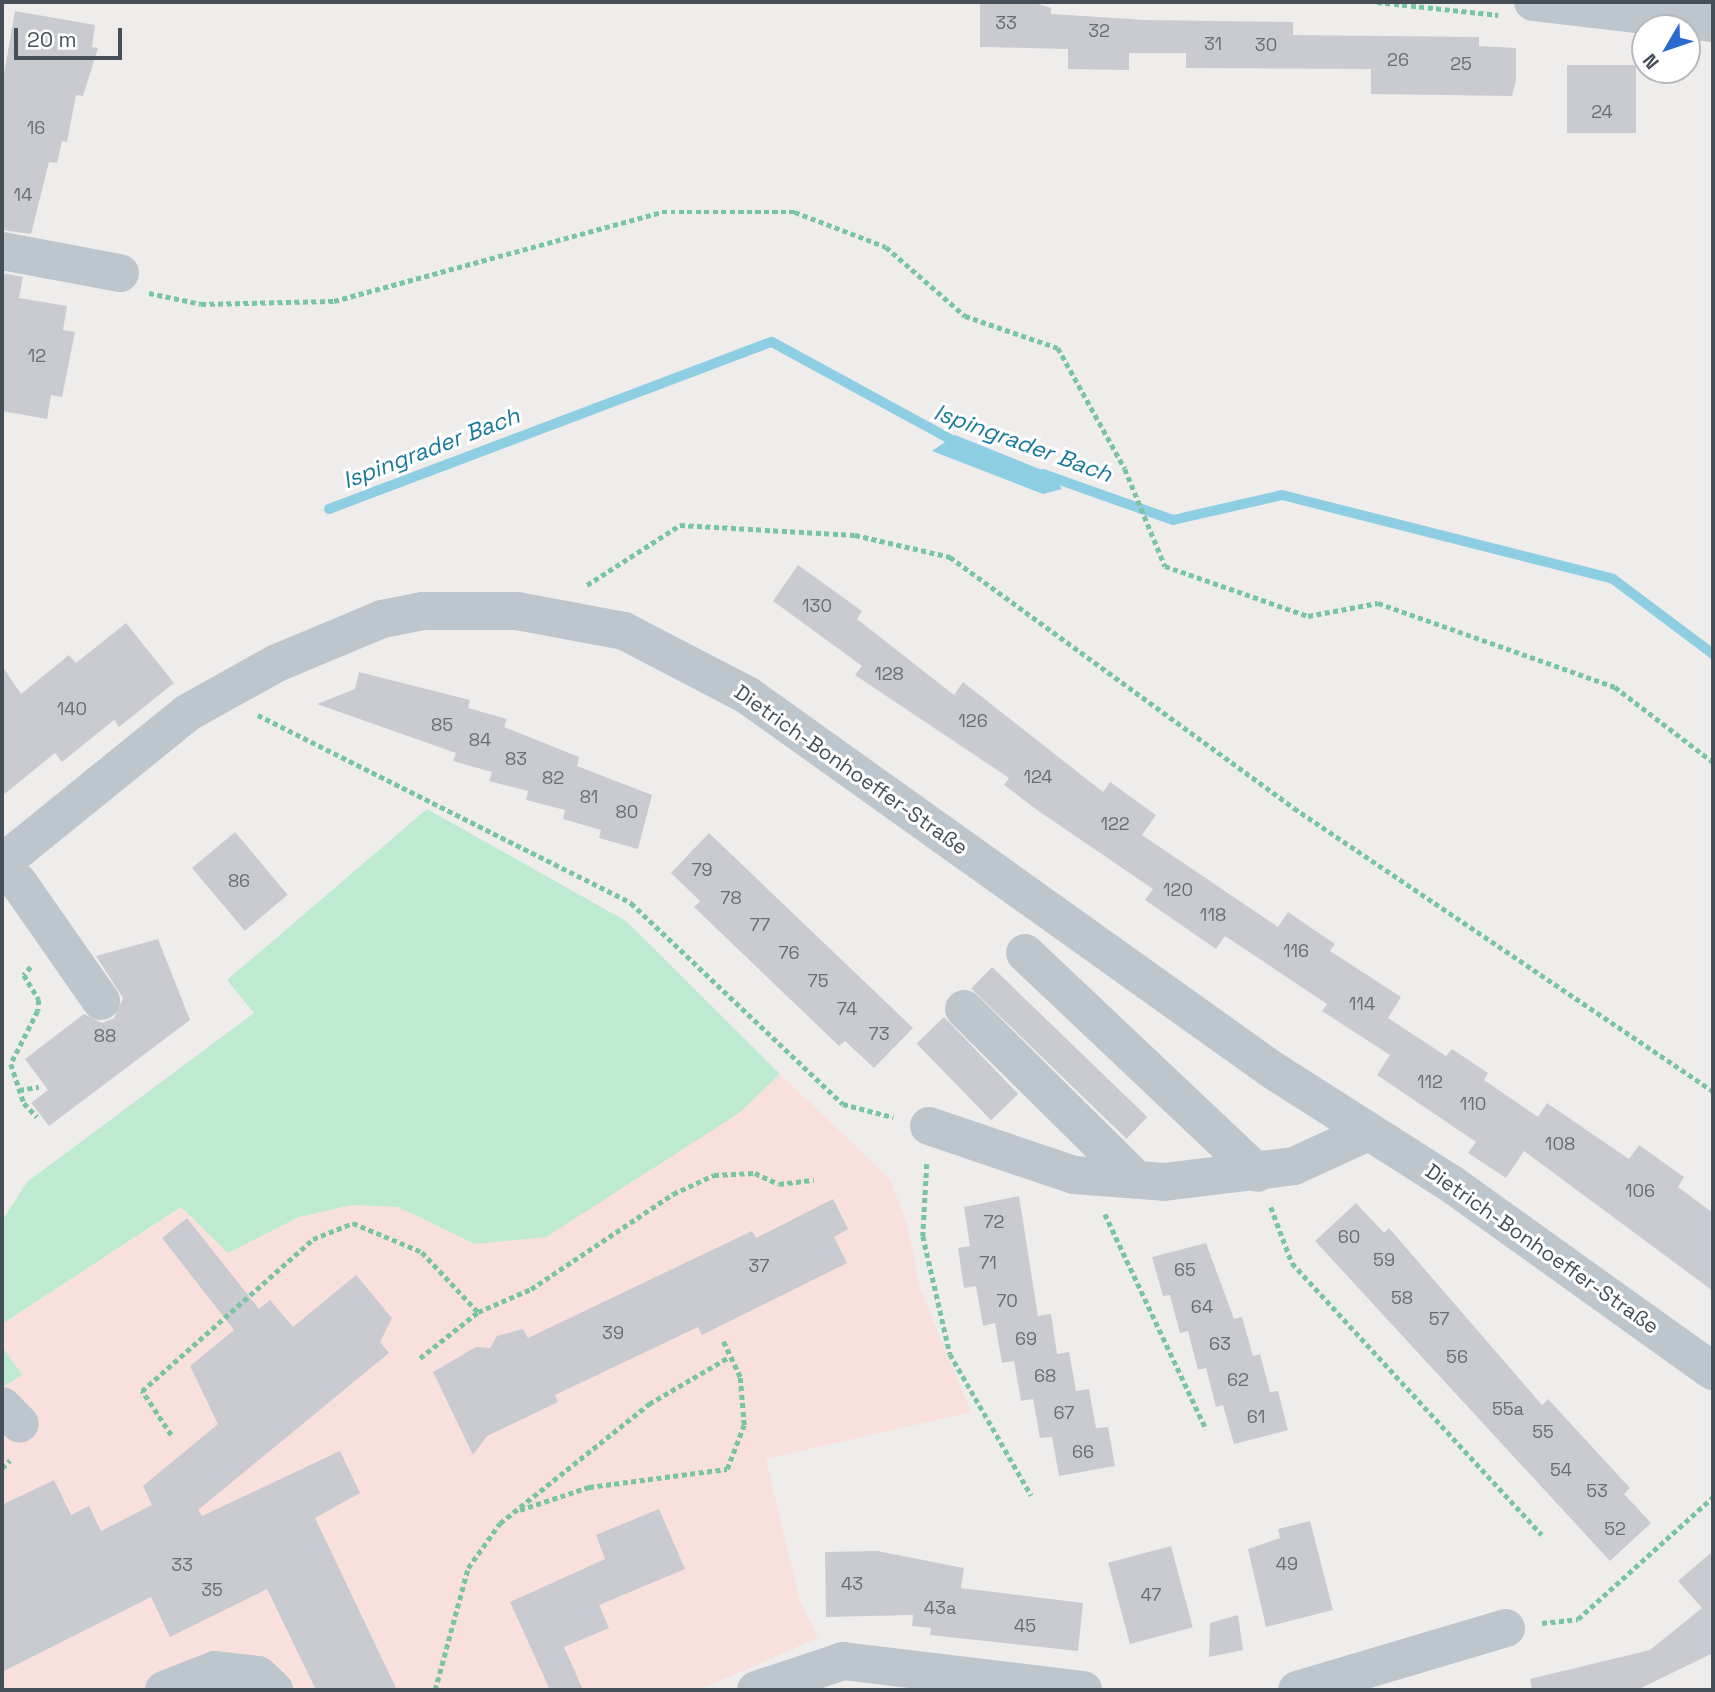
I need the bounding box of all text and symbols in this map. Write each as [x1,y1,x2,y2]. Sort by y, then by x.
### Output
house number: 33 [995,12,1017,34]
scale bar [18,14,126,58]
north arrow [1631,14,1701,84]
house number: 32 [1088,20,1110,42]
text: 20 m [27,26,77,53]
house number: 31 [1204,33,1222,55]
house number: 30 [1255,34,1277,56]
text: N [1637,48,1665,74]
house number: 26 [1387,49,1409,71]
house number: 25 [1450,53,1472,75]
house number: 24 [1591,101,1613,123]
house number: 16 [27,117,45,139]
house number: 14 [14,184,32,206]
house number: 12 [28,345,46,367]
water label: Ispingrader Bach [930,398,1116,488]
water label: Ispingrader Bach [339,402,523,494]
house number: 130 [802,595,832,617]
house number: 128 [874,663,904,685]
street label: Dietrich-Bonhoeffer-Straße [729,680,973,860]
house number: 140 [57,698,87,720]
house number: 126 [958,710,988,732]
house number: 85 [431,714,453,736]
house number: 84 [469,729,491,751]
house number: 83 [505,748,527,770]
house number: 124 [1023,766,1053,788]
house number: 82 [542,767,564,789]
house number: 81 [580,786,598,808]
house number: 80 [616,801,638,823]
house number: 122 [1100,813,1130,835]
house number: 79 [691,859,713,881]
house number: 86 [228,870,250,892]
house number: 120 [1163,879,1193,901]
house number: 78 [720,887,742,909]
house number: 118 [1200,904,1226,926]
house number: 77 [750,914,770,936]
house number: 116 [1283,940,1309,962]
house number: 76 [778,942,800,964]
house number: 75 [808,970,828,992]
house number: 114 [1349,993,1375,1015]
house number: 74 [837,998,857,1020]
house number: 73 [868,1023,890,1045]
house number: 88 [94,1025,116,1047]
house number: 112 [1417,1071,1443,1093]
house number: 110 [1460,1093,1486,1115]
house number: 108 [1545,1133,1575,1155]
street label: Dietrich-Bonhoeffer-Straße [1420,1159,1664,1339]
house number: 106 [1625,1180,1655,1202]
house number: 72 [984,1211,1004,1233]
house number: 60 [1338,1226,1360,1248]
house number: 59 [1373,1249,1395,1271]
house number: 71 [979,1252,997,1274]
house number: 37 [748,1255,770,1277]
house number: 65 [1174,1259,1196,1281]
house number: 58 [1391,1287,1413,1309]
house number: 70 [996,1290,1018,1312]
house number: 64 [1191,1296,1213,1318]
house number: 57 [1429,1308,1449,1330]
house number: 39 [602,1322,624,1344]
house number: 69 [1015,1328,1037,1350]
house number: 63 [1209,1333,1231,1355]
house number: 56 [1446,1346,1468,1368]
house number: 68 [1034,1365,1056,1387]
house number: 62 [1227,1369,1249,1391]
house number: 55a [1492,1398,1524,1420]
house number: 67 [1054,1402,1074,1424]
house number: 61 [1247,1406,1265,1428]
house number: 55 [1532,1421,1554,1443]
house number: 66 [1072,1441,1094,1463]
house number: 54 [1550,1459,1572,1481]
house number: 53 [1586,1480,1608,1502]
house number: 52 [1604,1518,1626,1540]
house number: 49 [1276,1553,1298,1575]
house number: 33 [171,1554,193,1576]
house number: 43 [841,1573,863,1595]
house number: 35 [201,1579,223,1601]
house number: 47 [1141,1584,1161,1606]
house number: 43a [924,1597,956,1619]
house number: 45 [1014,1615,1036,1637]

